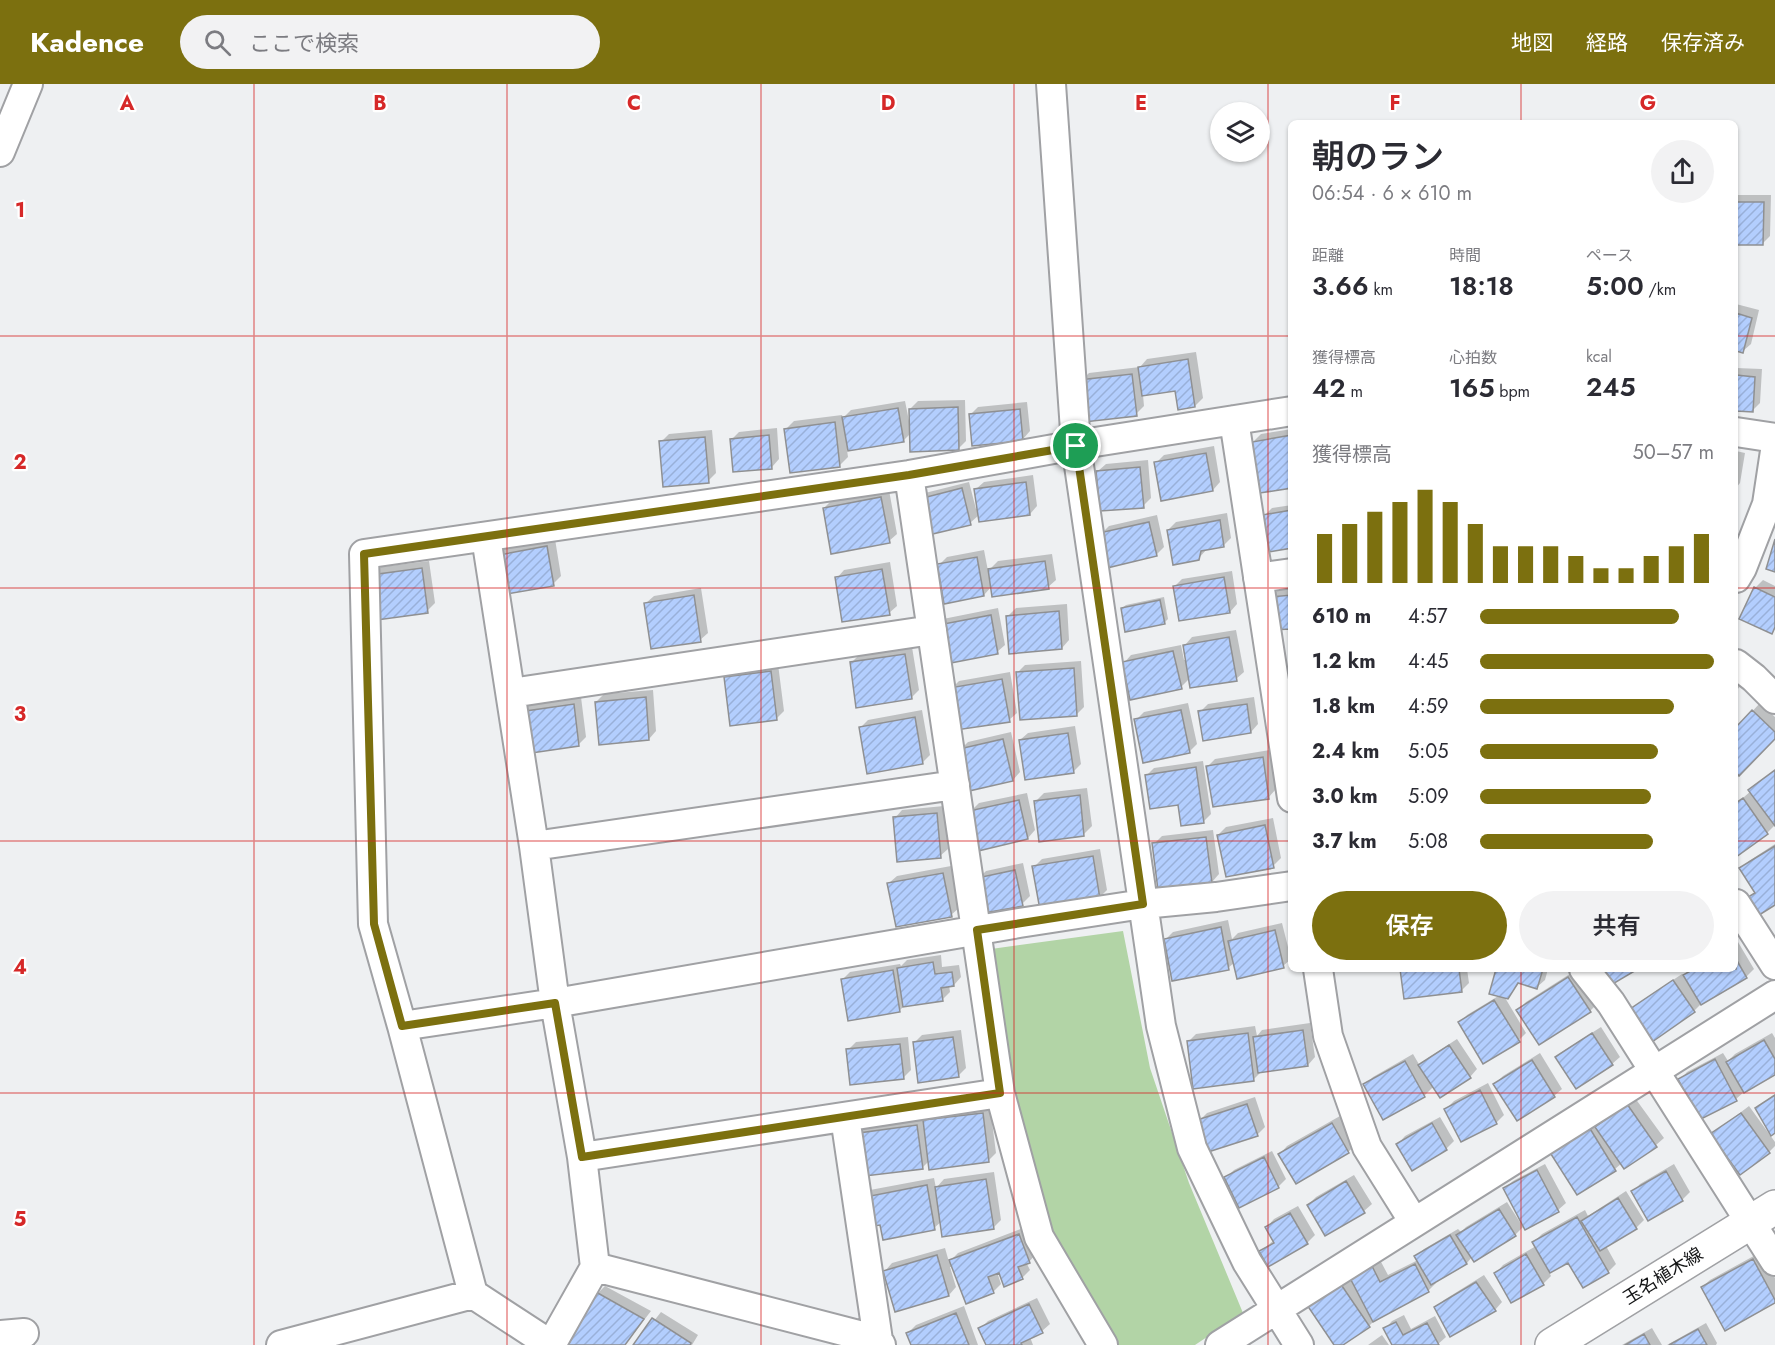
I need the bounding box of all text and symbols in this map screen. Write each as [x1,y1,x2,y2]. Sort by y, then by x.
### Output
search box [180,15,600,69]
text: Kadence [30,22,144,63]
icon: search [201,26,234,59]
text: ここで検索 [249,27,359,59]
text: 地図 [1511,28,1553,58]
text: 経路 [1586,28,1628,58]
text: 保存済み [1661,28,1745,58]
text: A [119,89,135,118]
text: B [373,89,387,118]
text: C [627,89,641,118]
text: D [881,89,895,118]
text: E [1135,89,1147,118]
text: F [1389,89,1401,118]
text: G [1640,89,1656,118]
map controls [1210,102,1270,162]
button: layers [1210,102,1270,162]
text: 朝のラン [1312,133,1444,180]
button: share [1651,140,1714,203]
text: 06:54 · 6 × 610 m [1312,179,1472,208]
text: 1 [15,196,25,225]
text: 距離 [1312,244,1344,267]
text: 時間 [1449,244,1481,267]
text: ペース [1586,244,1633,267]
text: 3.66 [1312,267,1369,305]
text: 18:18 [1449,267,1514,305]
text: 5:00 [1586,267,1644,305]
text: km [1369,278,1393,301]
text: /km [1644,278,1676,301]
text: kcal [1586,345,1612,368]
text: 獲得標高 [1312,346,1376,369]
text: 心拍数 [1449,346,1497,369]
text: 245 [1586,368,1636,406]
text: 42 [1312,369,1346,407]
text: 165 [1449,369,1495,407]
text: m [1346,380,1363,403]
text: bpm [1495,380,1530,403]
pin [1050,420,1101,471]
icon: arrive [1059,429,1092,462]
text: 50–57 m [1633,438,1714,467]
text: 獲得標高 [1312,440,1392,469]
text: 2 [13,448,27,477]
text: 610 m [1312,602,1371,631]
text: 4:57 [1408,602,1447,631]
text: 1.2 km [1312,647,1376,676]
text: 4:45 [1408,647,1449,676]
text: 1.8 km [1312,692,1375,721]
text: 4:59 [1408,692,1448,721]
text: 3 [14,700,26,729]
text: 2.4 km [1312,737,1379,766]
text: 5:05 [1408,737,1449,766]
text: 3.0 km [1312,782,1378,811]
text: 5:09 [1408,782,1449,811]
text: 3.7 km [1312,827,1377,856]
text: 5:08 [1408,827,1448,856]
button: 保存 [1312,891,1507,960]
button: 共有 [1519,891,1714,960]
text: 4 [13,953,27,982]
text: 5 [14,1205,27,1234]
street label: 玉名植木線 [1618,1241,1708,1311]

